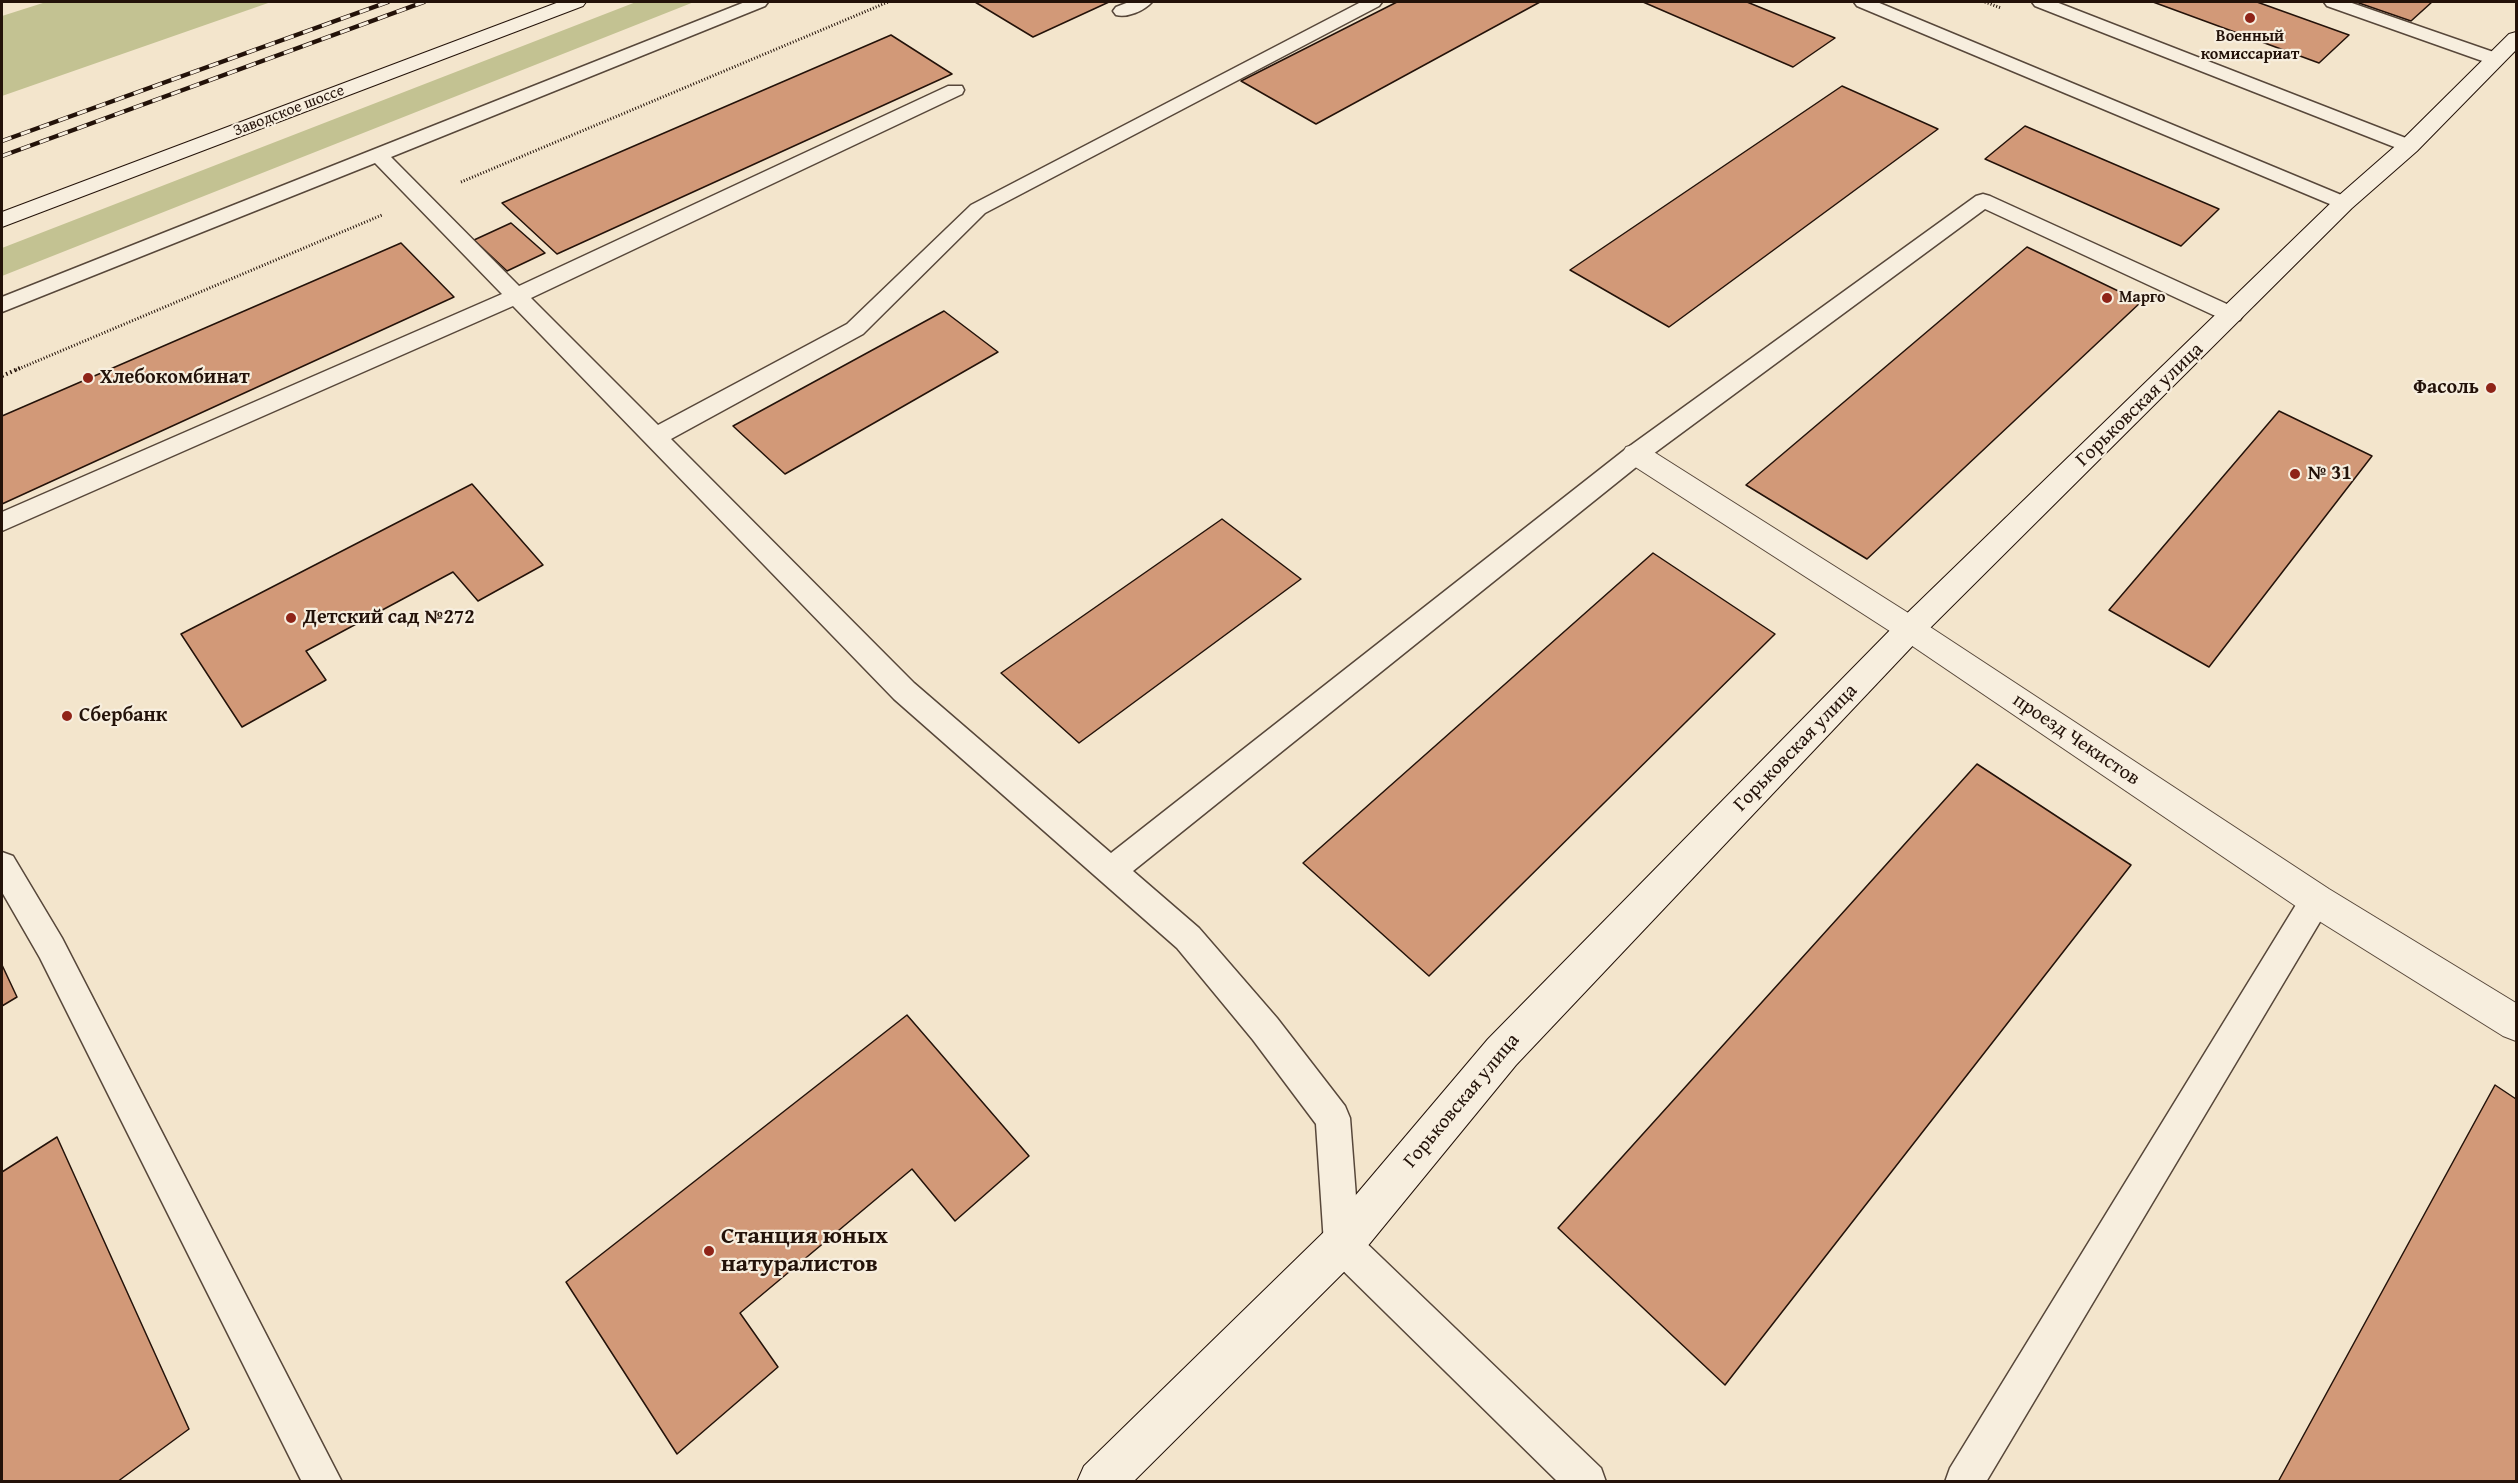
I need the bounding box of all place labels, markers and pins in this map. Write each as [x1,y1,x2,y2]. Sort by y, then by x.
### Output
marker: Военный комиссариат [2243,11,2257,25]
place label: Военный комиссариат [2201,27,2299,65]
place label: Марго [2119,288,2165,308]
marker: Марго [2100,291,2114,305]
place label: Хлебокомбинат [100,366,250,390]
marker: Хлебокомбинат [81,371,95,385]
place label: Фасоль [2413,376,2479,400]
marker: Фасоль [2484,381,2498,395]
place label: № 31 [2307,462,2352,486]
marker: № 31 [2288,467,2302,481]
place label: Детский сад №272 [303,606,475,630]
marker: Детский сад №272 [284,611,298,625]
place label: Сбербанк [79,704,167,728]
marker: Сбербанк [60,709,74,723]
place label: Станция юных натуралистов [721,1223,888,1279]
marker: Станция юных натуралистов [702,1244,716,1258]

